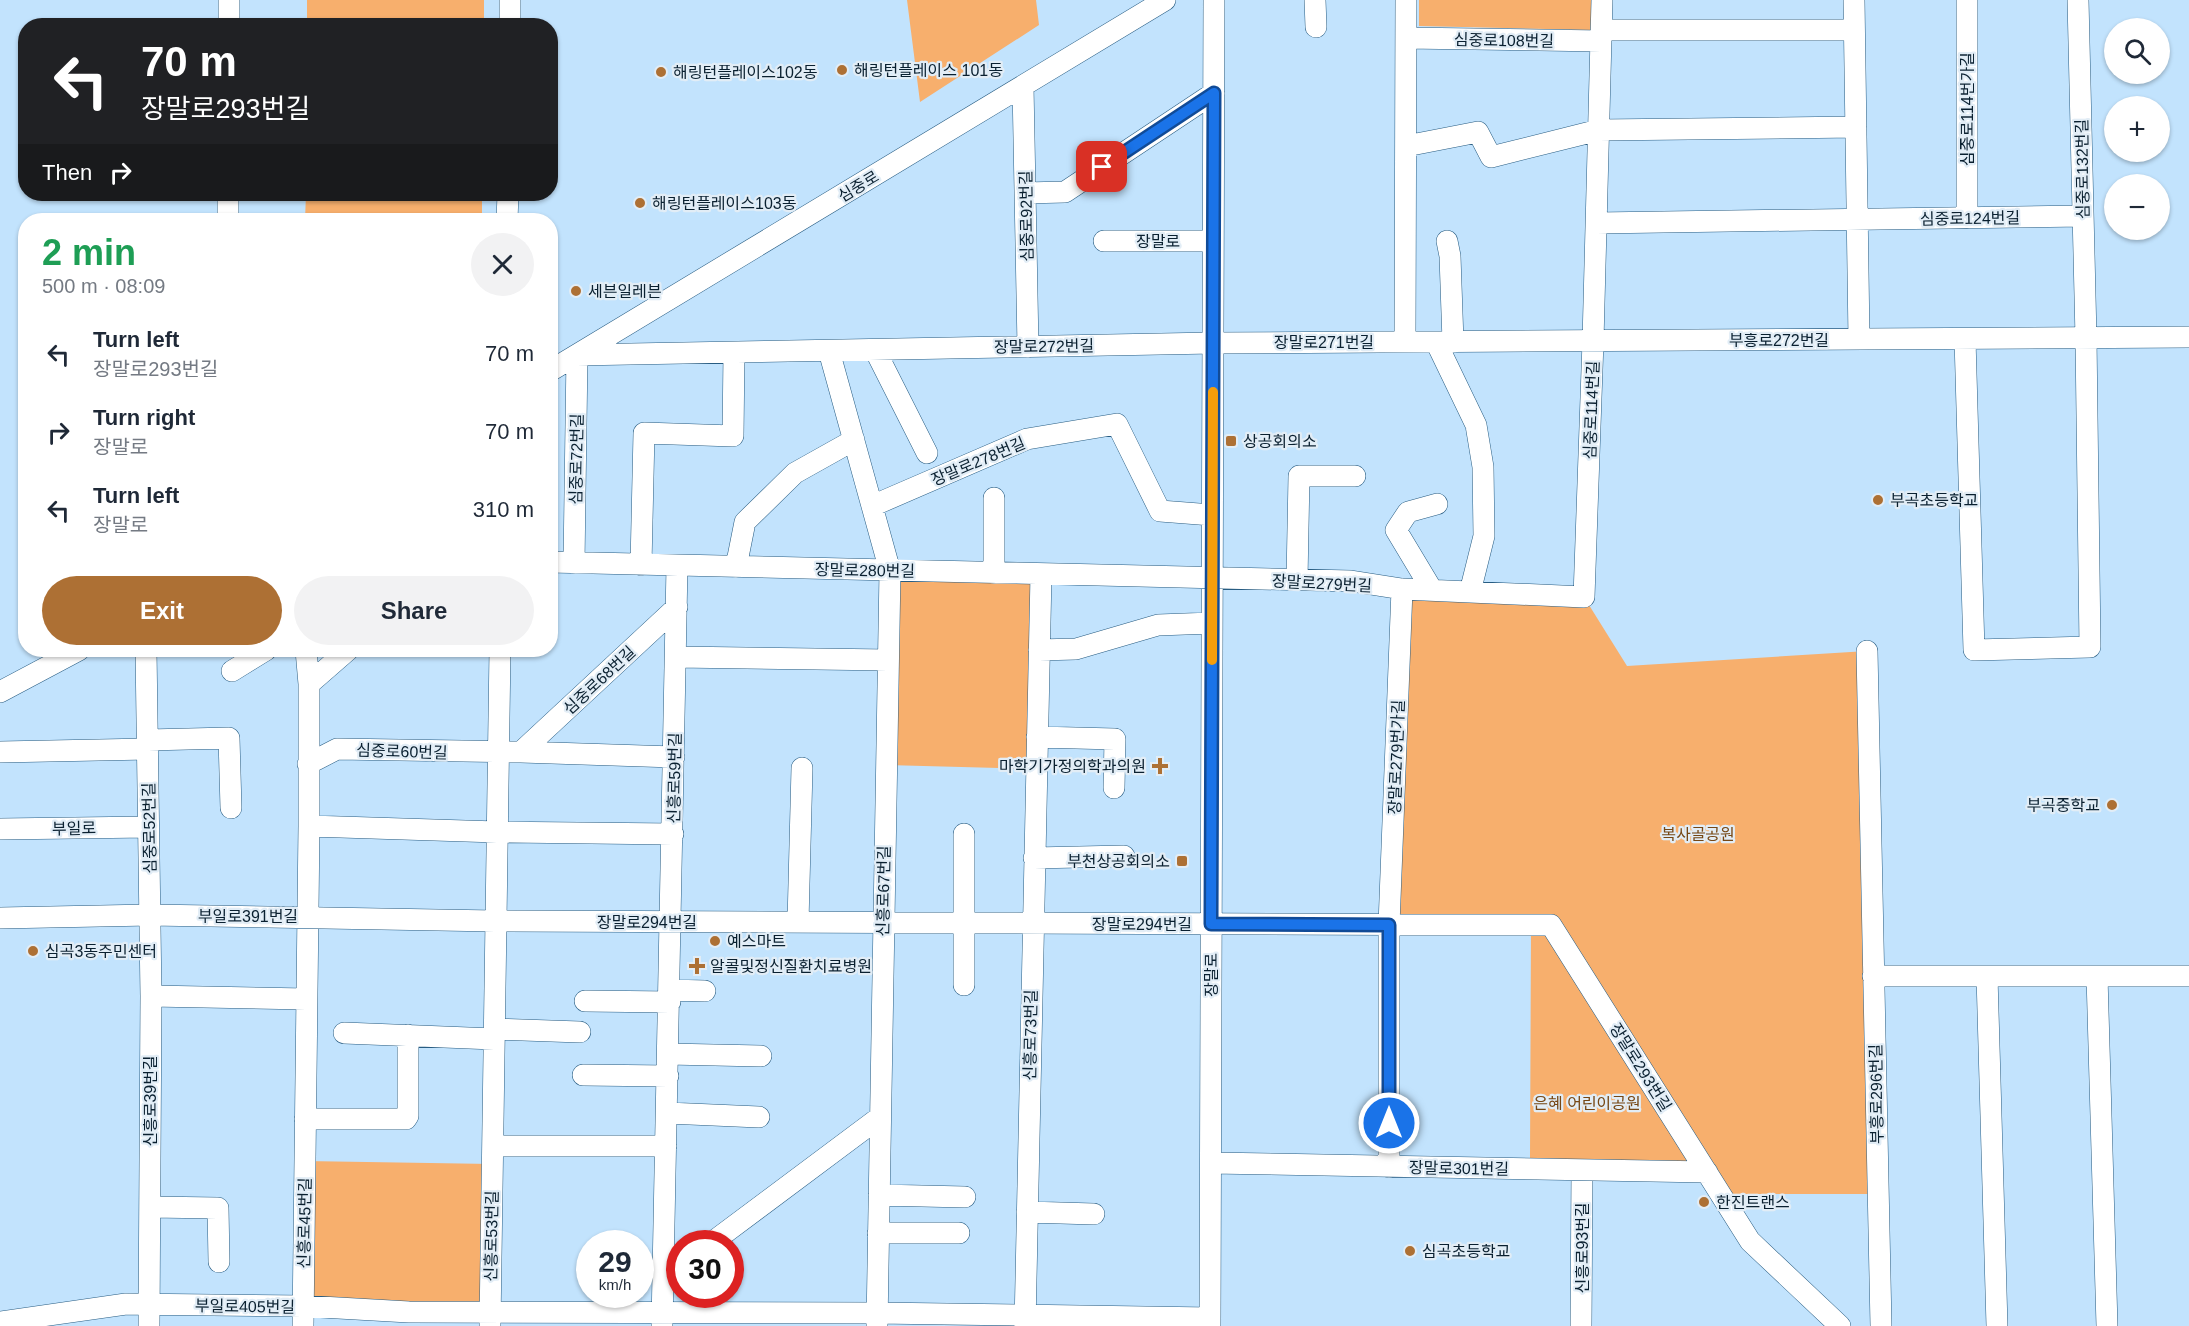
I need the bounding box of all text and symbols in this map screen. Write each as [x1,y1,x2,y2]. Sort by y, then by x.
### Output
map controls [2104,18,2170,240]
button: search [2104,18,2170,84]
street label: 심중로108번길 [1454,31,1554,50]
text: 70 m [141,38,237,85]
icon: left [42,42,120,120]
street label: 심중로114번가길 [1959,52,1976,166]
place label: 해링턴플레이스 101동 [854,62,1003,79]
marker: 해링턴플레이스 101동 [835,63,849,77]
place label: 해링턴플레이스102동 [673,64,818,81]
marker: 해링턴플레이스102동 [654,65,668,79]
text: 장말로293번길 [141,94,310,124]
button: + [2104,96,2170,162]
street label: 심중로132번길 [2073,119,2092,219]
pin [1076,141,1127,192]
icon: arrive [1085,150,1118,183]
icon: right [104,156,137,189]
text: Then [42,160,92,185]
street label: 심중로 [835,168,882,205]
street label: 심중로92번길 [1017,170,1036,262]
button: − [2104,174,2170,240]
place label: 해링턴플레이스103동 [652,195,797,212]
marker: 해링턴플레이스103동 [633,196,647,210]
street label: 심중로124번길 [1920,209,2020,228]
text: 2 min [42,232,136,273]
button: close [471,233,534,296]
street label: 장말로 [1136,233,1180,250]
text: 500 m · 08:09 [42,275,165,297]
place label: 세븐일레븐 [588,283,662,300]
marker: 세븐일레븐 [569,284,583,298]
text: Turn left [93,327,179,352]
street label: 부흥로272번길 [1729,332,1829,349]
street label: 장말로271번길 [1274,334,1374,351]
street label: 장말로272번길 [994,337,1094,356]
icon: left [42,338,75,371]
text: 70 m [485,341,534,366]
text: 장말로293번길 [93,358,218,380]
street label: 심중로114번길 [1581,360,1602,460]
text: Turn right [93,405,195,430]
street label: 심중로72번길 [567,413,586,505]
icon: right [42,416,75,449]
text: 70 m [485,419,534,444]
place label: 상공회의소 [1243,433,1317,450]
street label: 장말로278번길 [929,434,1028,489]
marker: 상공회의소 [1224,434,1238,448]
text: 장말로 [93,436,148,458]
text: Turn left [93,483,179,508]
place label: 부곡초등학교 [1890,492,1978,509]
marker: 부곡초등학교 [1871,493,1885,507]
icon: left [42,494,75,527]
text: 310 m [473,497,534,522]
text: 장말로 [93,514,148,536]
street label: 장말로280번길 [815,561,915,580]
street label: 장말로279번길 [1271,572,1372,595]
button: Exit [42,576,282,645]
button: Share [294,576,534,645]
street label: 심중로68번길 [560,643,639,718]
street label: 장말로279번가길 [1386,699,1407,815]
street label: 신흥로59번길 [665,732,684,824]
street label: 심중로60번길 [356,741,448,762]
marker: 마학기가정의학과의원 [1151,757,1169,775]
place label: 마학기가정의학과의원 [999,758,1146,775]
street label: 심중로52번길 [140,782,159,874]
place label: 부곡중학교 [2026,797,2100,814]
marker: 부곡중학교 [2105,798,2119,812]
street label: 부일로 [52,820,97,837]
park label: 복사골공원 [1661,826,1735,843]
street label: 신흥로67번길 [874,845,893,937]
place label: 부천상공회의소 [1067,853,1170,870]
marker: 부천상공회의소 [1175,854,1189,868]
street label: 부일로391번길 [198,908,298,925]
street label: 장말로294번길 [597,914,697,931]
street label: 장말로294번길 [1092,916,1192,933]
place label: 예스마트 [727,933,786,950]
marker: 예스마트 [708,934,722,948]
place label: 심곡3동주민센터 [45,943,157,960]
marker: 심곡3동주민센터 [26,944,40,958]
street label: 장말로 [1203,953,1220,997]
marker: 알콜및정신질환치료병원 [688,957,706,975]
place label: 알콜및정신질환치료병원 [710,958,872,975]
street label: 신흥로73번길 [1021,989,1040,1081]
street label: 장말로293번길 [1607,1020,1674,1114]
street label: 부흥로296번길 [1867,1044,1886,1144]
street label: 신흥로39번길 [142,1055,159,1147]
position arrow [1357,1091,1421,1155]
park label: 은혜 어린이공원 [1533,1095,1641,1112]
street label: 장말로301번길 [1409,1159,1509,1178]
street label: 신흥로45번길 [295,1177,314,1269]
street label: 신흥로53번길 [482,1190,501,1282]
place label: 한진트랜스 [1716,1194,1790,1211]
marker: 한진트랜스 [1697,1195,1711,1209]
street label: 신흥로93번길 [1574,1202,1591,1294]
speed limit sign: 30 [666,1230,744,1308]
place label: 심곡초등학교 [1422,1243,1510,1260]
marker: 심곡초등학교 [1403,1244,1417,1258]
text: 29 [598,1245,632,1278]
text: km/h [599,1276,631,1293]
street label: 부일로405번길 [195,1297,295,1316]

